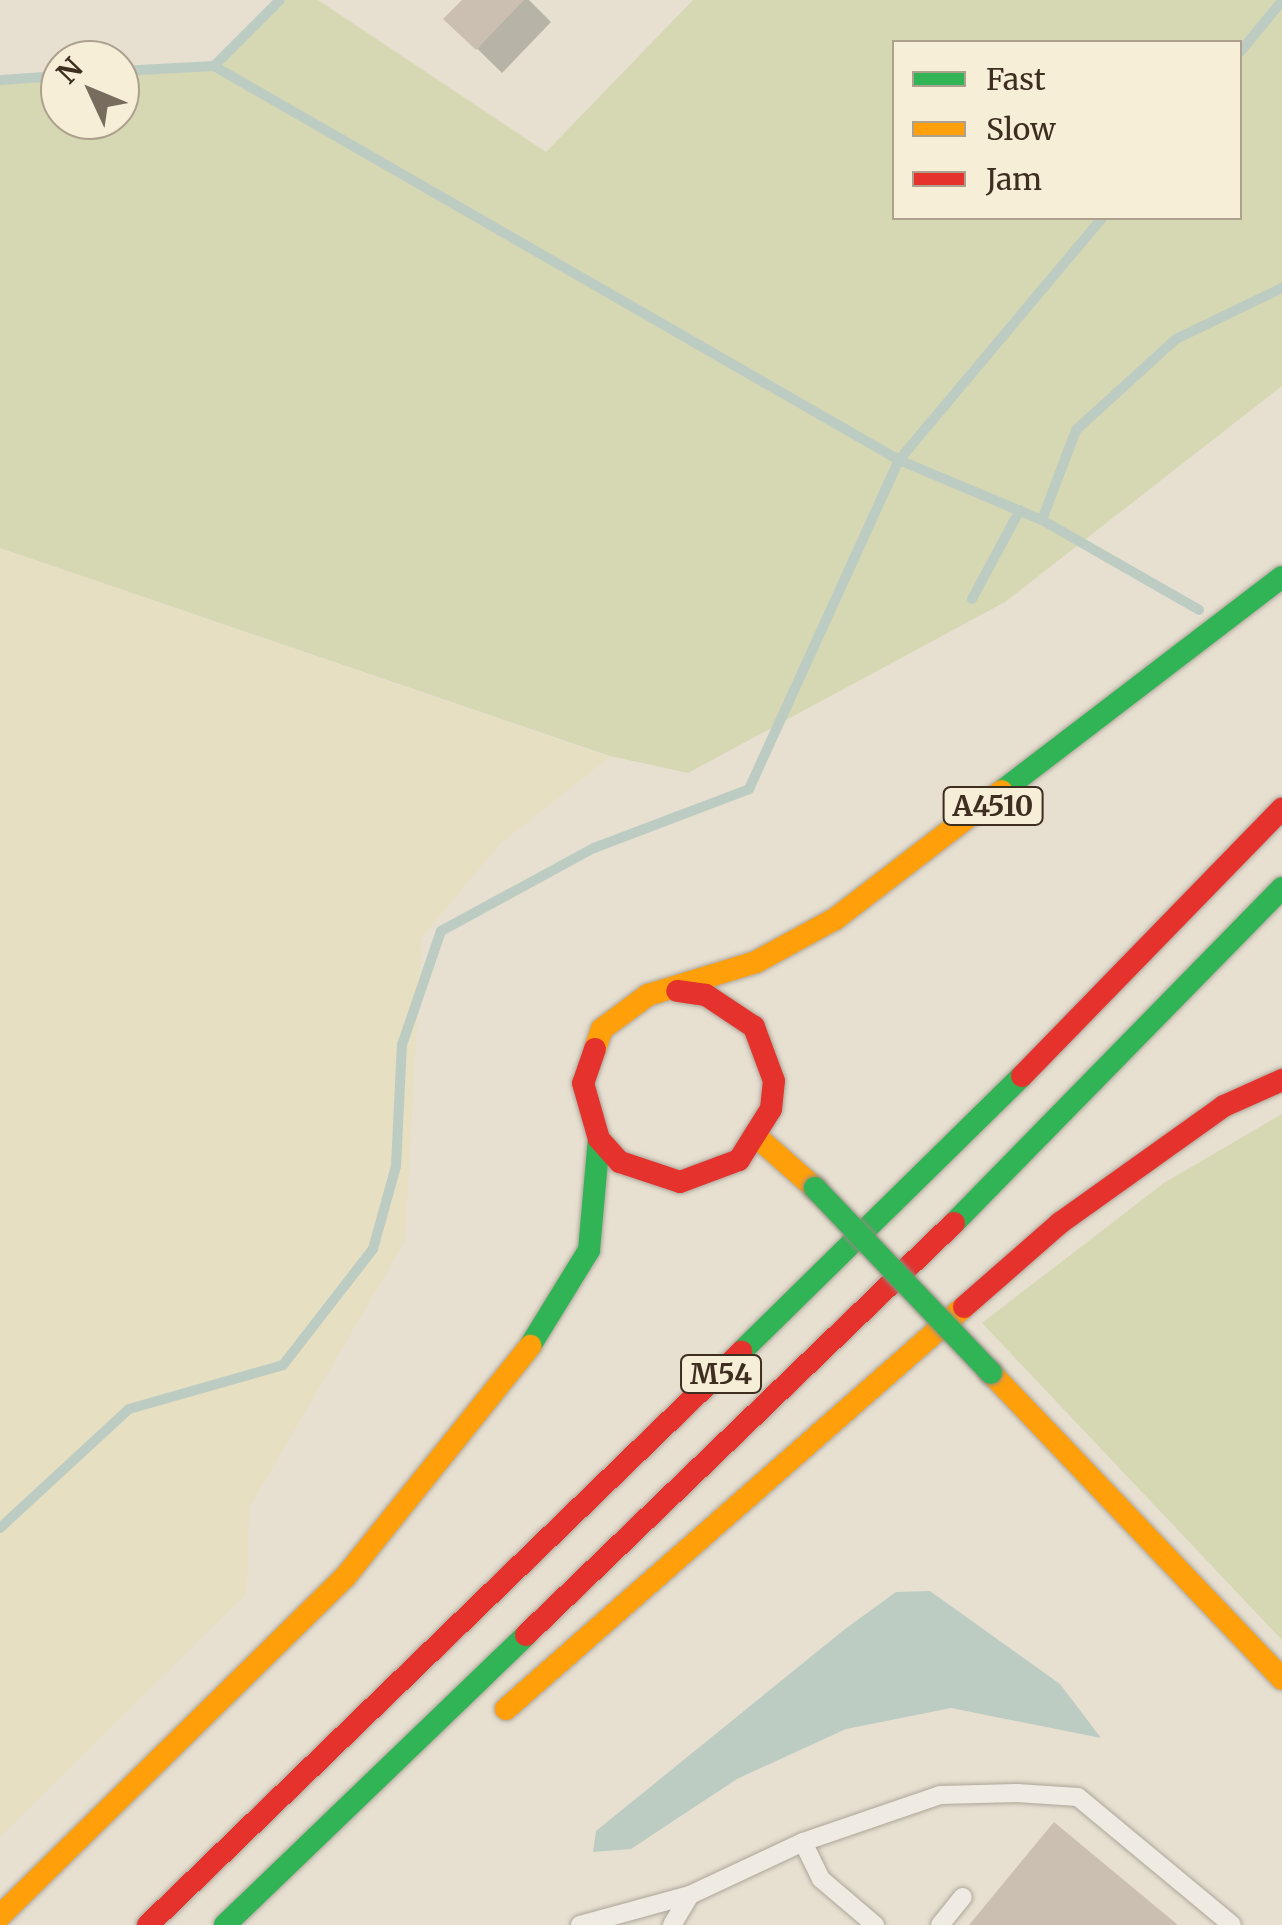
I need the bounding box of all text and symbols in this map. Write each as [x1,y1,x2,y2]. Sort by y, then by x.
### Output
north arrow [40,40,140,140]
legend [892,40,1242,220]
text: N [49,50,90,91]
text: Fast [986,60,1046,98]
text: Slow [986,110,1056,148]
text: Jam [986,160,1042,198]
road number: A4510 [940,783,1046,829]
road number: M54 [678,1351,764,1397]

